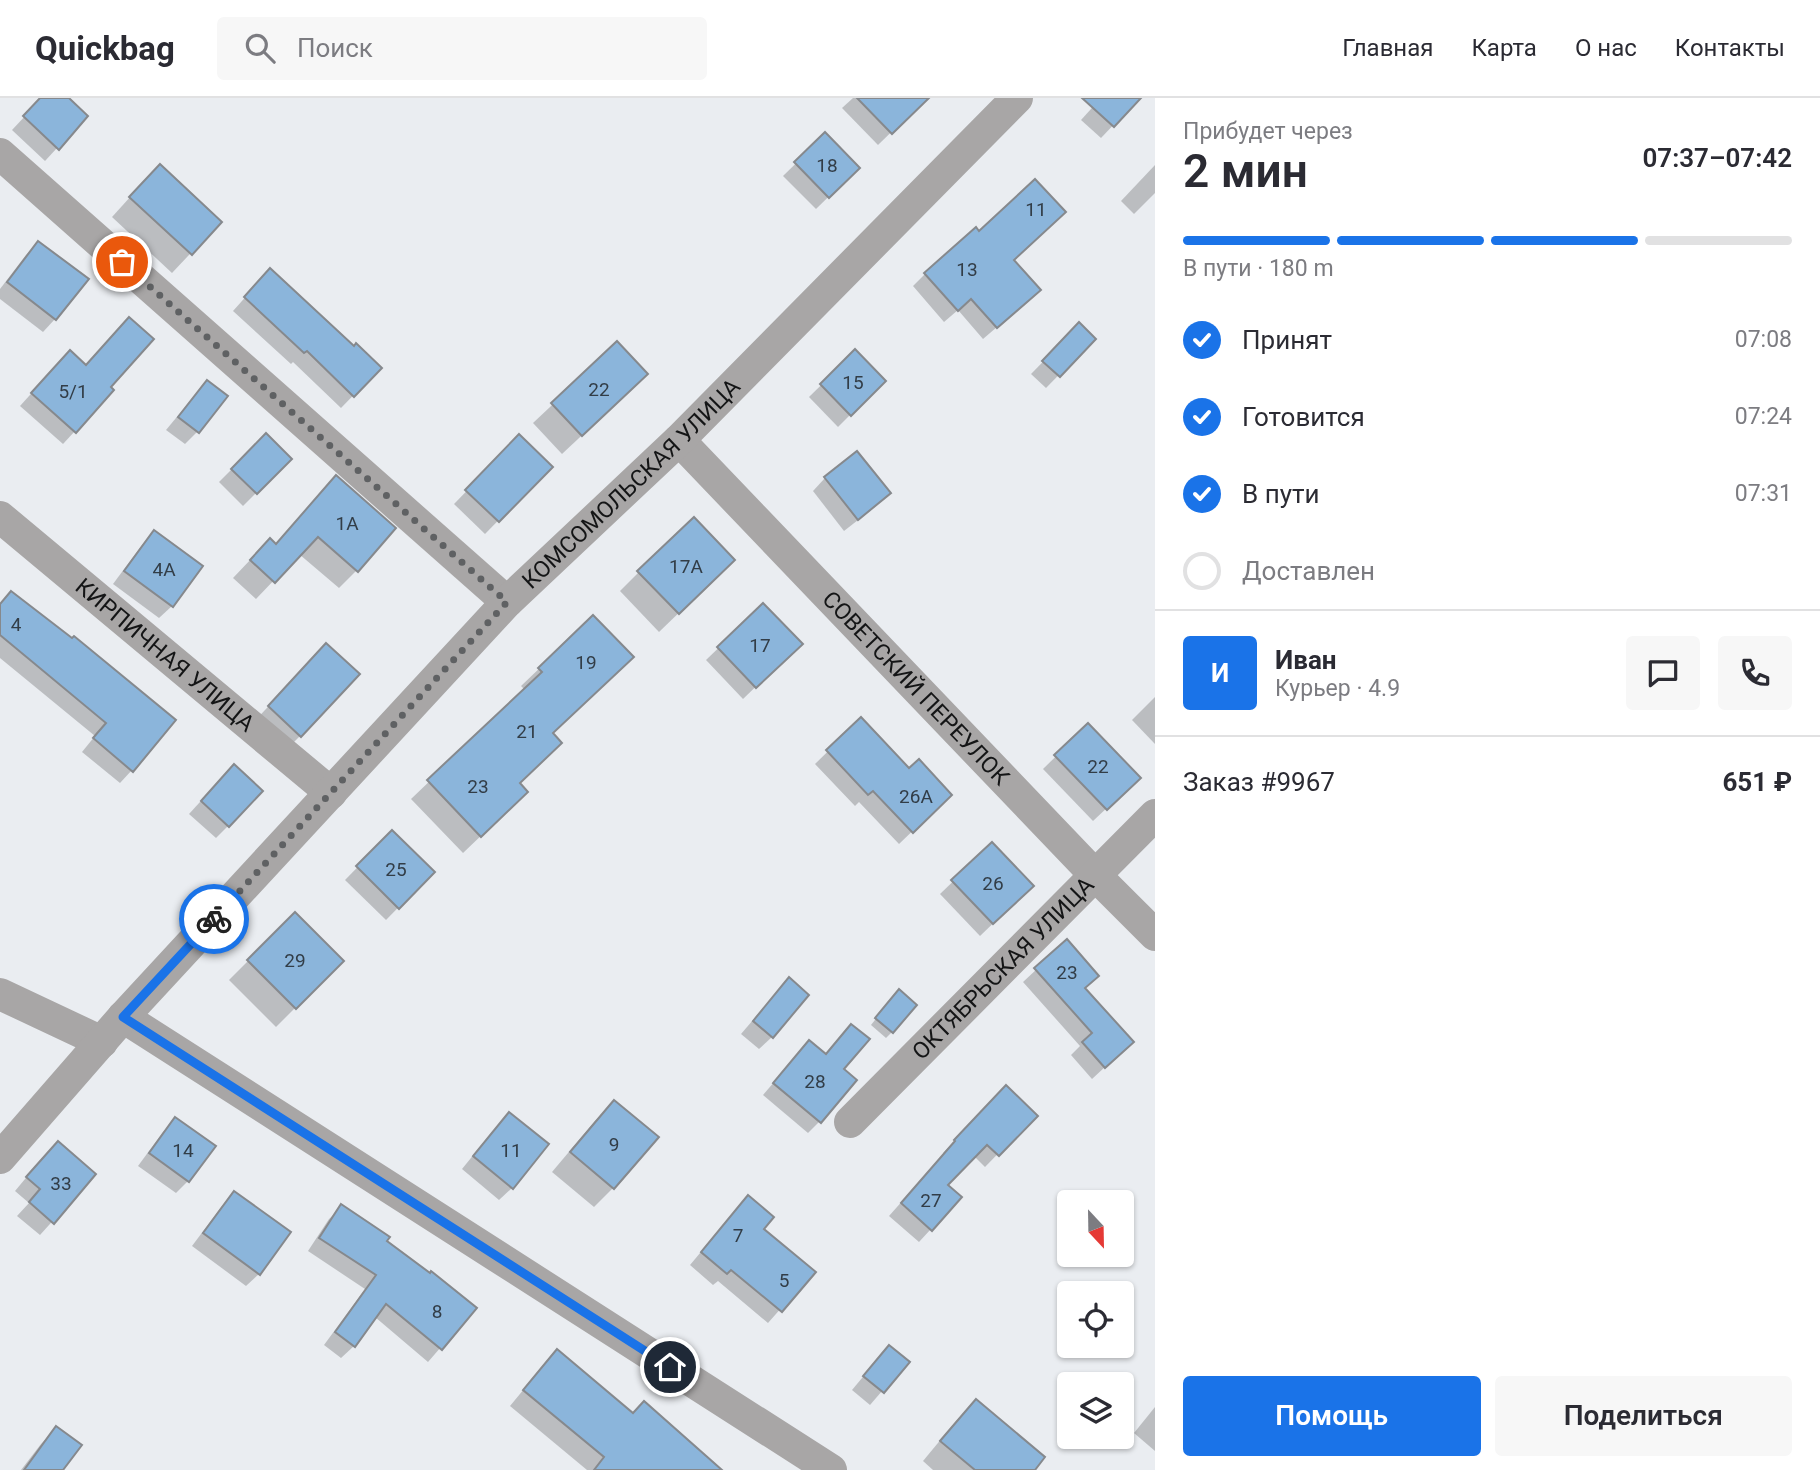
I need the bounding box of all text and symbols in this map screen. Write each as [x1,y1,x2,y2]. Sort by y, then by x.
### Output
search box [217,17,707,80]
text: Quickbag [35,29,175,68]
icon: search [241,29,279,67]
text: Поиск [297,33,373,63]
text: Главная [1342,34,1433,62]
text: Карта [1471,34,1537,62]
text: О нас [1575,34,1637,62]
text: Контакты [1675,34,1785,62]
text: Прибудет через [1183,118,1353,145]
text: 07:37–07:42 [1642,143,1792,173]
text: 2 мин [1183,144,1308,198]
house number: 18 [816,154,838,177]
house number: 11 [1025,198,1047,221]
pin [92,232,152,292]
icon: bag [103,243,141,281]
text: В пути · 180 m [1183,255,1334,282]
house number: 13 [956,258,978,281]
icon: check [1183,321,1221,359]
text: Принят [1242,325,1332,355]
text: 07:08 [1735,326,1792,353]
house number: 15 [842,371,864,394]
street label: КОМСОМОЛЬСКАЯ УЛИЦА [517,373,746,594]
house number: 22 [588,378,610,401]
house number: 5/1 [58,380,88,403]
icon: check [1183,398,1221,436]
text: Готовится [1242,402,1365,432]
text: 07:24 [1735,403,1792,430]
icon: check [1183,475,1221,513]
text: В пути [1242,479,1319,509]
text: 07:31 [1735,480,1792,507]
house number: 1А [335,512,359,535]
house number: 17А [669,555,703,578]
text: Доставлен [1242,556,1375,586]
house number: 4А [152,558,176,581]
street label: КИРПИЧНАЯ УЛИЦА [70,573,260,737]
street label: СОВЕТСКИЙ ПЕРЕУЛОК [817,586,1015,791]
house number: 4 [11,613,22,636]
house number: 17 [749,634,771,657]
button: chat [1626,636,1700,710]
button: phone [1718,636,1792,710]
text: Иван [1275,645,1337,675]
house number: 19 [575,651,597,674]
text: И [1211,658,1229,688]
text: Курьер · 4.9 [1275,675,1400,702]
house number: 21 [516,720,538,743]
house number: 22 [1087,755,1109,778]
text: Заказ #9967 [1183,767,1335,797]
text: 651 ₽ [1722,767,1792,797]
house number: 23 [467,775,489,798]
house number: 26А [899,785,933,808]
house number: 25 [385,858,407,881]
street label: ОКТЯБРЬСКАЯ УЛИЦА [907,872,1100,1065]
house number: 26 [982,872,1004,895]
courier [179,884,249,954]
icon: bike [195,900,233,938]
house number: 29 [284,949,306,972]
house number: 23 [1056,961,1078,984]
house number: 28 [804,1070,826,1093]
house number: 9 [609,1133,619,1156]
house number: 14 [172,1139,194,1162]
house number: 11 [500,1139,522,1162]
house number: 33 [50,1172,72,1195]
house number: 27 [920,1189,942,1212]
north arrow [1057,1190,1134,1267]
map controls [1057,1190,1134,1449]
house number: 7 [733,1224,743,1247]
house number: 5 [779,1269,789,1292]
button: locate [1057,1281,1134,1358]
house number: 8 [432,1300,442,1323]
pin [640,1337,700,1397]
icon: home [651,1348,689,1386]
button: layers [1057,1372,1134,1449]
button: Помощь [1183,1376,1481,1456]
button: Поделиться [1495,1376,1792,1456]

